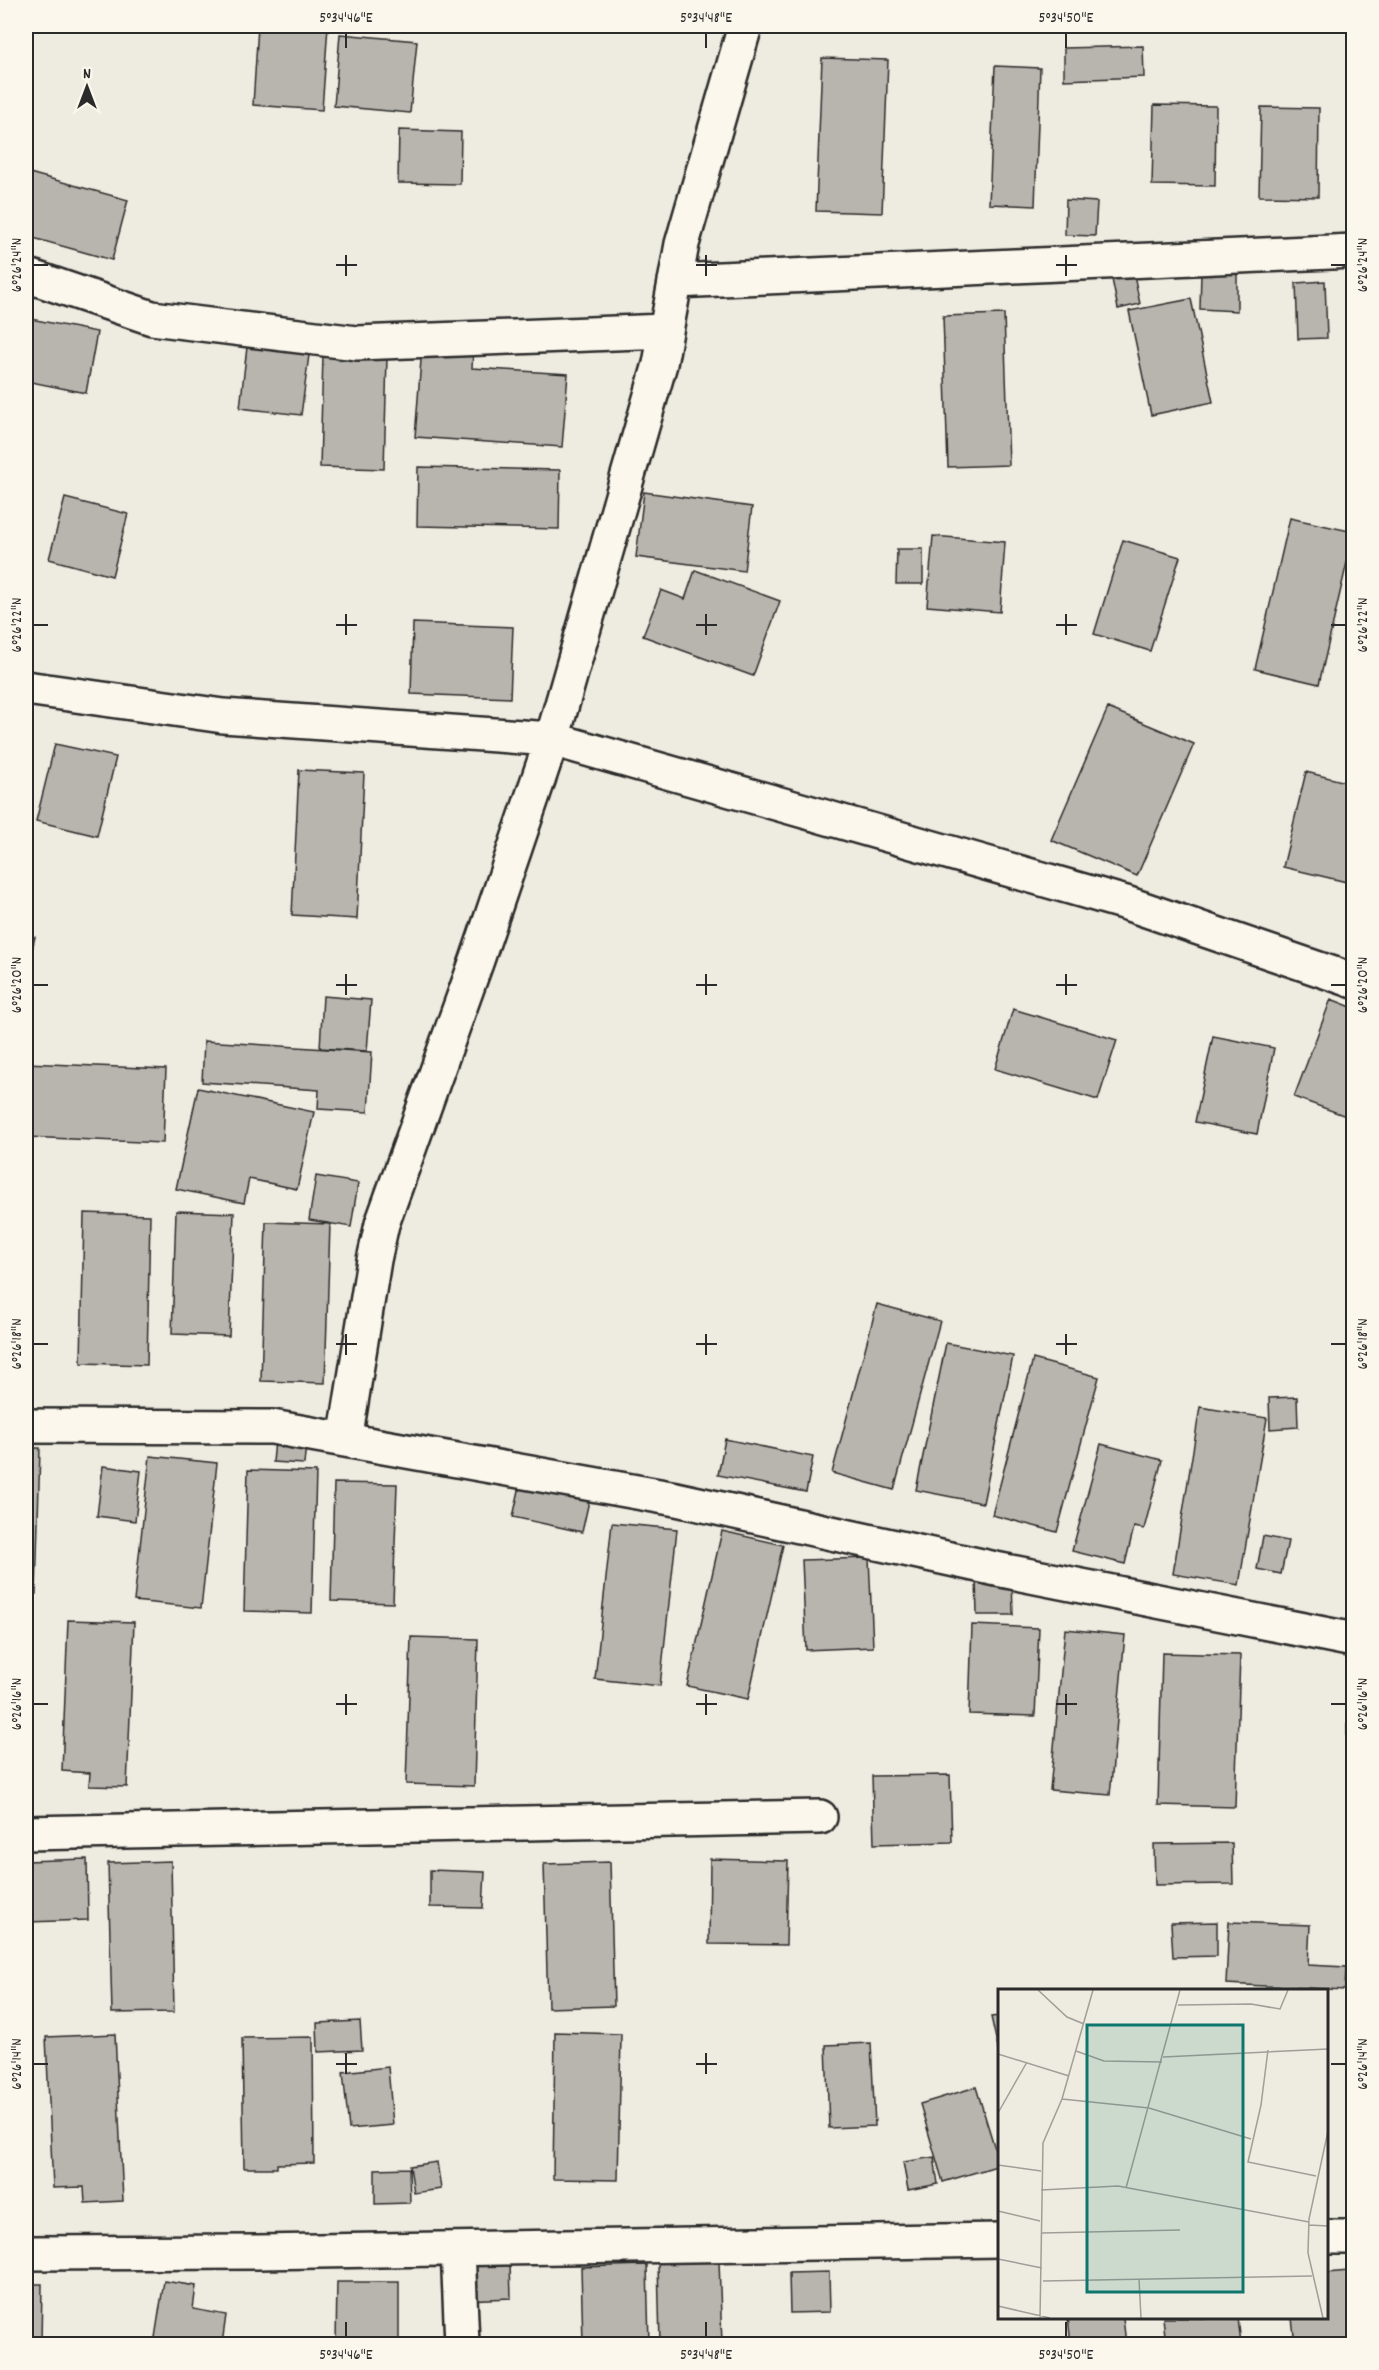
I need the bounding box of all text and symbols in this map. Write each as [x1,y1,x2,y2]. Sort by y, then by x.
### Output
text: 5°34'46"E [319,8,373,30]
text: 5°34'48"E [680,8,732,30]
text: 5°34'50"E [1039,8,1094,30]
north arrow [57,57,117,117]
text: N [83,63,91,86]
text: 6°26'24"N [7,238,29,292]
text: 6°26'24"N [1353,238,1375,292]
text: 6°26'22"N [7,598,29,652]
text: 6°26'22"N [1353,598,1375,652]
text: 6°26'20"N [7,957,29,1013]
text: 6°26'20"N [1353,957,1375,1013]
text: 6°26'18"N [7,1318,29,1370]
text: 6°26'18"N [1353,1318,1375,1370]
text: 6°26'16"N [7,1678,29,1730]
text: 6°26'16"N [1353,1678,1375,1730]
inset map [998,1989,1328,2319]
text: 6°26'14"N [7,2038,29,2090]
text: 6°26'14"N [1353,2038,1375,2090]
text: 5°34'46"E [319,2345,373,2367]
text: 5°34'48"E [680,2345,732,2367]
text: 5°34'50"E [1039,2345,1094,2367]

